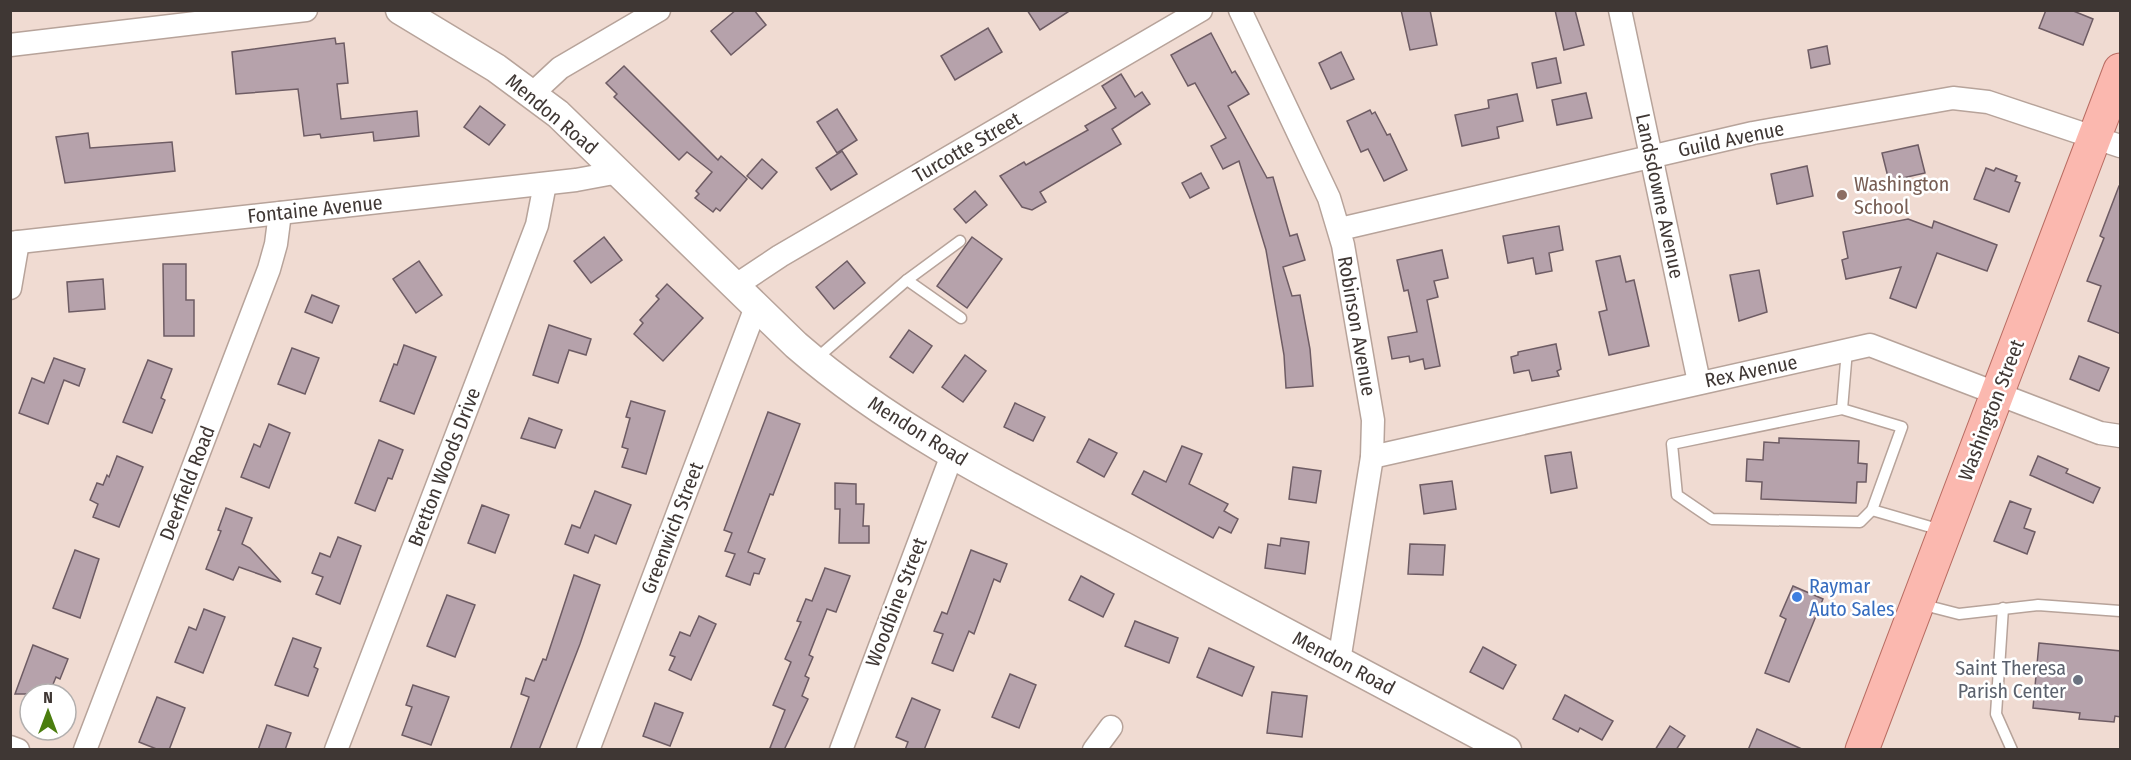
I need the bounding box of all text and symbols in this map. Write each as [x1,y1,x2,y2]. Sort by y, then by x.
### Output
street label: Mendon Road [501,69,603,159]
street label: Turcotte Street [909,106,1026,188]
street label: Landsdowne Avenue [1631,111,1689,281]
street label: Guild Avenue [1676,116,1786,162]
place label: Washington School [1854,172,1949,219]
marker: Washington School [1835,188,1849,202]
street label: Fontaine Avenue [246,190,384,228]
street label: Robinson Avenue [1333,254,1381,398]
street label: Washington Street [1953,336,2029,484]
street label: Rex Avenue [1703,350,1799,392]
street label: Bretton Woods Drive [403,384,485,550]
street label: Mendon Road [864,391,972,471]
street label: Deerfield Road [154,422,220,544]
street label: Greenwich Street [636,458,708,597]
street label: Woodbine Street [860,534,932,670]
place label: Raymar Auto Sales [1809,574,1895,621]
marker: Raymar Auto Sales [1790,590,1804,604]
street label: Mendon Road [1289,626,1399,700]
place label: Saint Theresa Parish Center [1955,656,2066,703]
marker: Saint Theresa Parish Center [2071,673,2085,687]
north arrow [18,682,78,742]
text: N [43,688,53,707]

